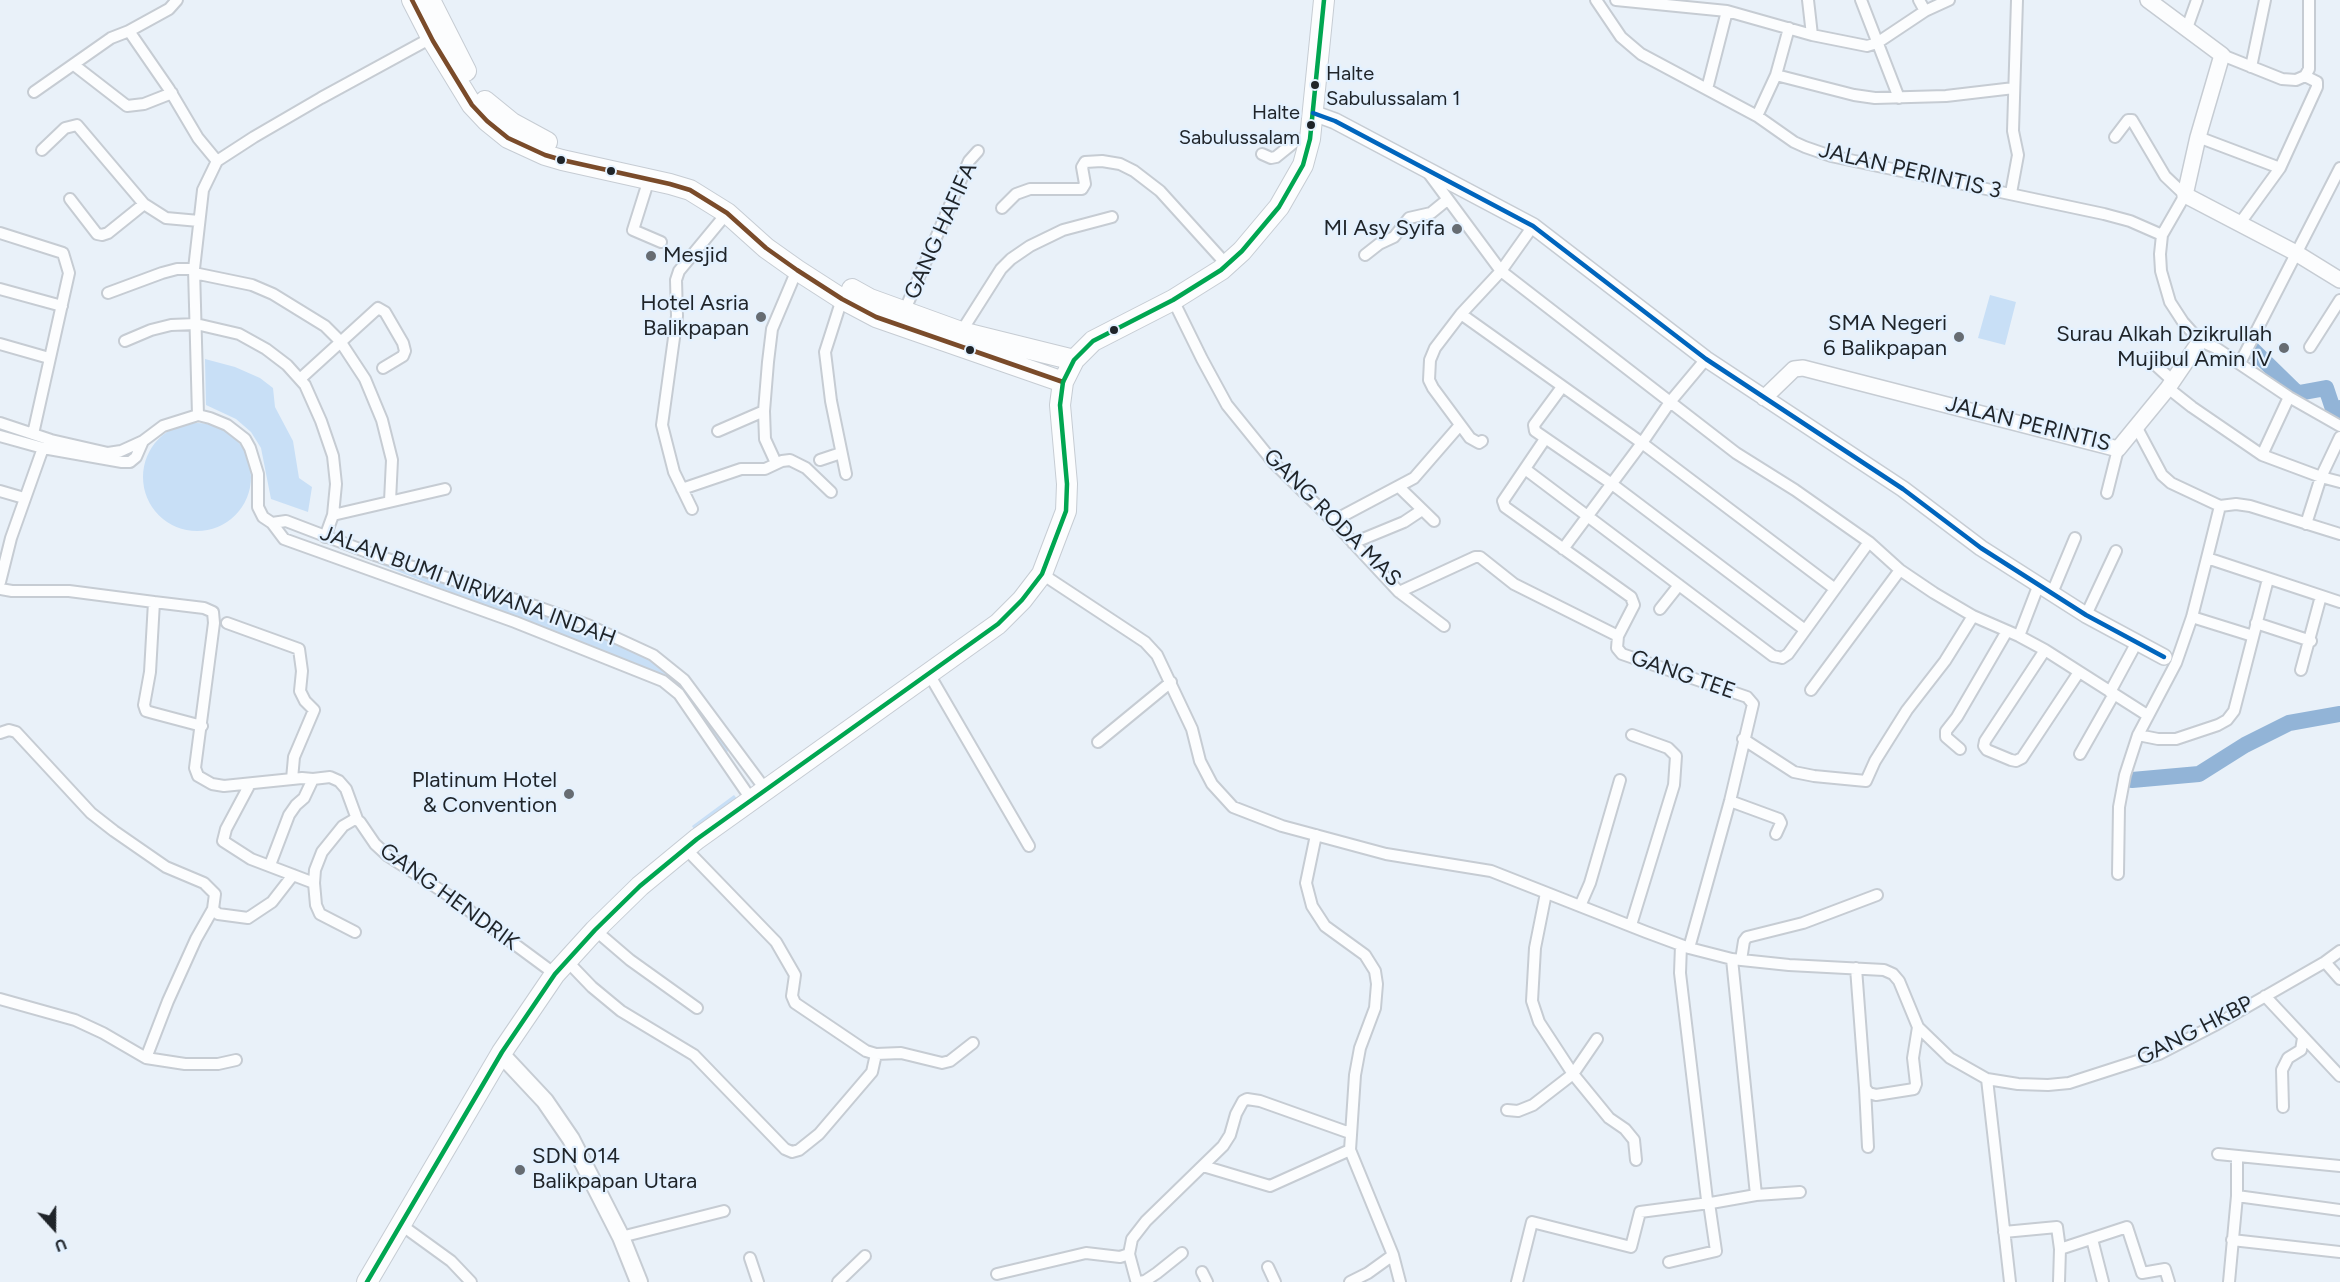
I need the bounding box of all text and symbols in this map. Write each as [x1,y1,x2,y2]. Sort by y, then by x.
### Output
place label: Halte Sabulussalam 1 [1326,62,1461,109]
marker: Halte Sabulussalam 1 [1309,79,1321,91]
place label: Halte Sabulussalam [1179,101,1300,148]
marker: Halte Sabulussalam [1305,119,1317,131]
street label: JALAN PERINTIS 3 [1816,137,2004,205]
unlabelled marker [555,154,567,166]
street label: GANG HAFIFA [899,159,983,303]
unlabelled marker [605,165,617,177]
place label: MI Asy Syifa [1323,216,1445,242]
marker: MI Asy Syifa [1450,222,1464,236]
place label: Mesjid [663,243,728,269]
marker: Mesjid [644,249,658,263]
place label: Hotel Asria Balikpapan [640,291,749,342]
marker: Hotel Asria Balikpapan [754,310,768,324]
place label: SMA Negeri 6 Balikpapan [1823,311,1947,362]
place label: Surau Alkah Dzikrullah Mujibul Amin IV [2056,322,2272,374]
unlabelled marker [1108,324,1120,336]
marker: SMA Negeri 6 Balikpapan [1952,330,1966,344]
marker: Surau Alkah Dzikrullah Mujibul Amin IV [2277,341,2291,355]
unlabelled marker [964,344,976,356]
street label: JALAN PERINTIS [1943,391,2113,457]
street label: GANG RODA MAS [1258,444,1406,592]
street label: JALAN BUMI NIRWANA INDAH [316,520,620,652]
street label: GANG TEE [1627,645,1739,705]
place label: Platinum Hotel & Convention [412,768,557,819]
marker: Platinum Hotel & Convention [562,787,576,801]
street label: GANG HENDRIK [374,838,524,956]
street label: GANG HKBP [2133,990,2257,1072]
place label: SDN 014 Balikpapan Utara [532,1144,697,1196]
marker: SDN 014 Balikpapan Utara [513,1163,527,1177]
north arrow [24,1198,84,1258]
text: U [52,1234,69,1256]

